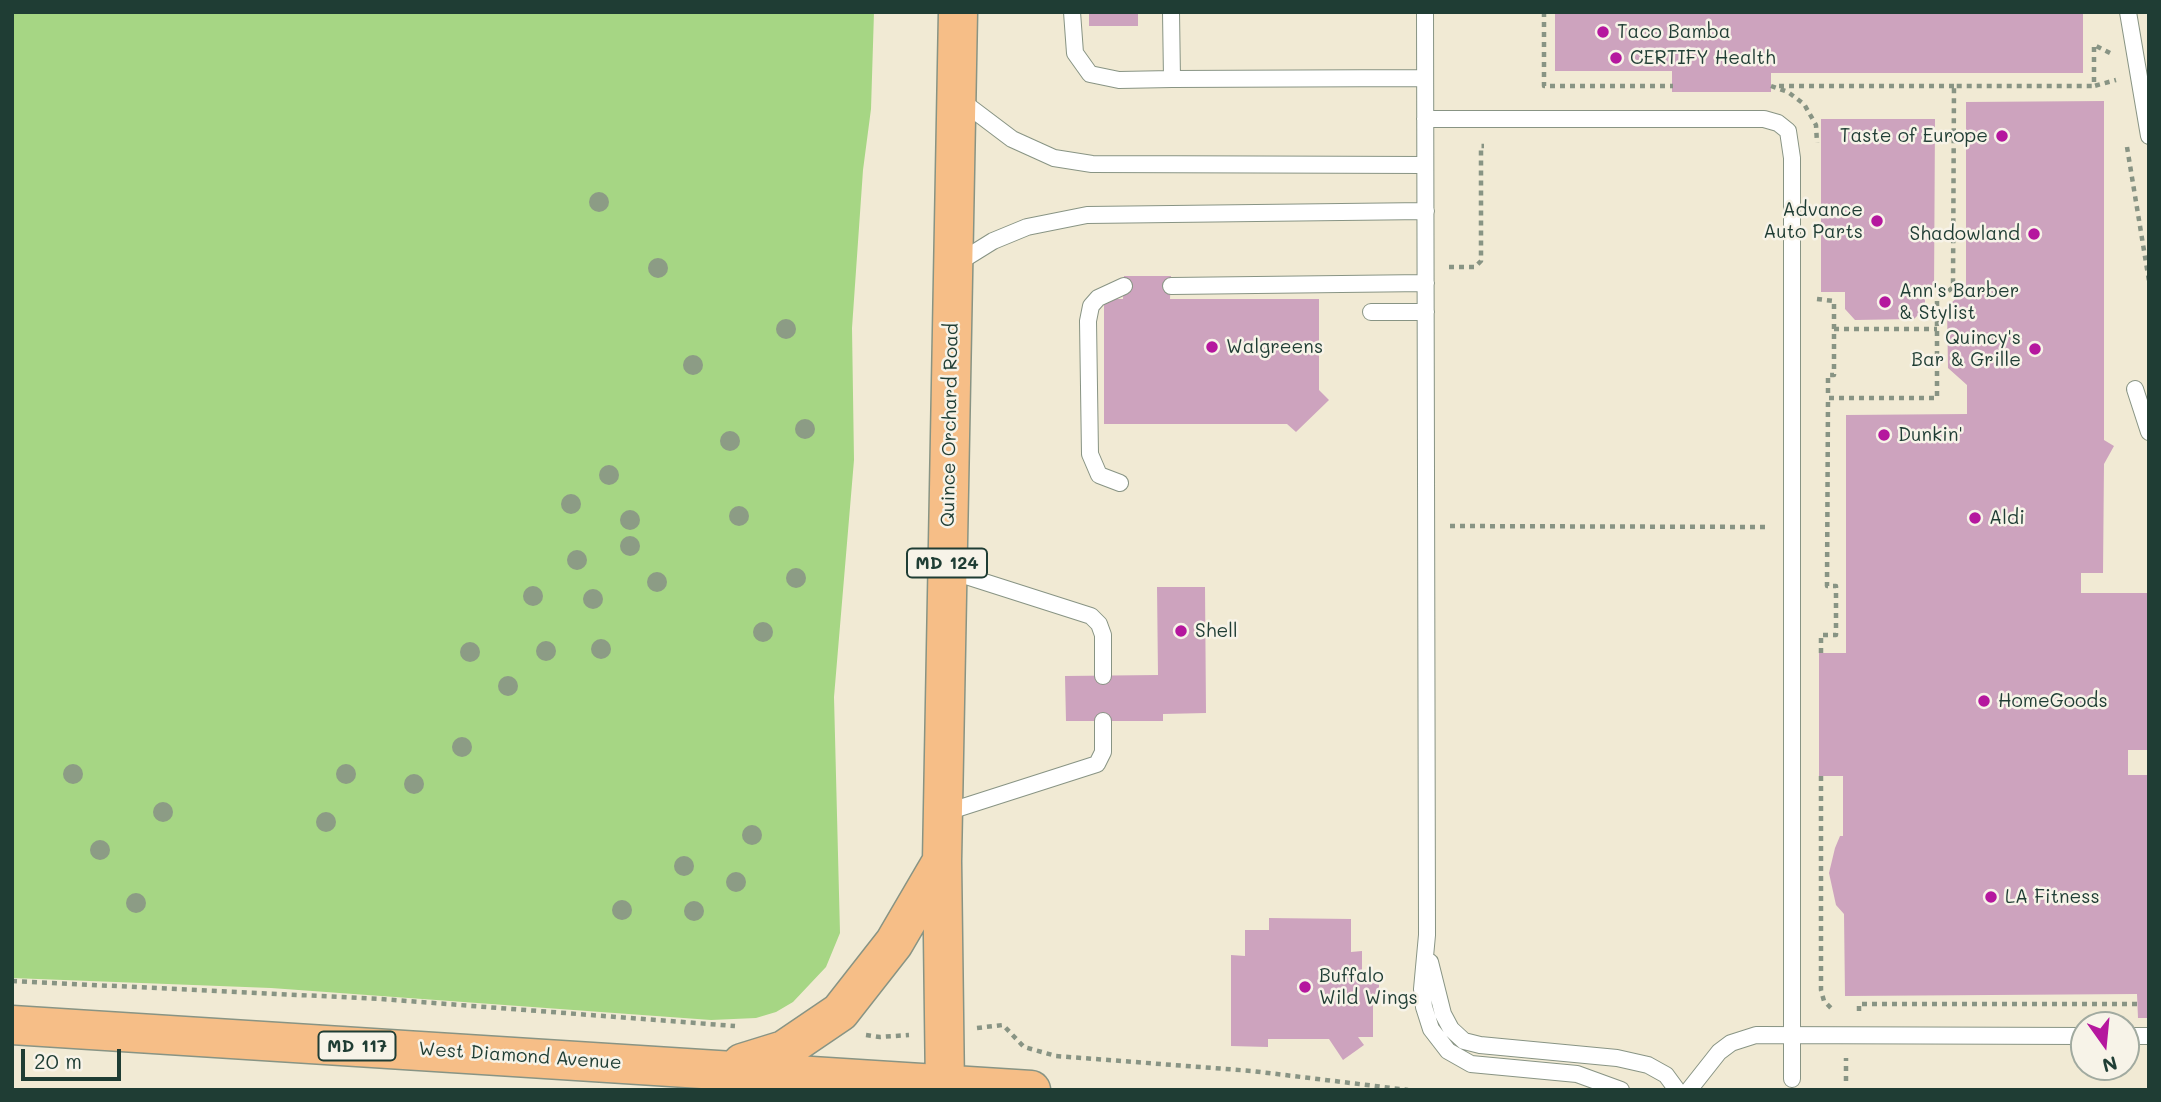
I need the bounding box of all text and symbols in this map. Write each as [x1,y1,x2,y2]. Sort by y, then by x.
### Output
place label: Taco Bamba [1617,21,1731,43]
marker: Taco Bamba [1595,24,1611,40]
place label: CERTIFY Health [1630,47,1776,69]
marker: CERTIFY Health [1608,50,1624,66]
place label: Taste of Europe [1840,125,1988,147]
marker: Taste of Europe [1994,128,2010,144]
place label: Advance Auto Parts [1763,199,1863,243]
marker: Advance Auto Parts [1869,213,1885,229]
place label: Shadowland [1910,223,2020,245]
marker: Shadowland [2026,226,2042,242]
place label: Ann's Barber & Stylist [1899,280,2019,324]
marker: Ann's Barber & Stylist [1877,294,1893,310]
street label: Quince Orchard Road [937,323,963,527]
place label: Quincy's Bar & Grille [1911,327,2021,371]
place label: Walgreens [1226,336,1323,358]
marker: Walgreens [1204,339,1220,355]
marker: Quincy's Bar & Grille [2027,341,2043,357]
place label: Dunkin' [1898,424,1963,446]
marker: Dunkin' [1876,427,1892,443]
place label: Aldi [1989,507,2025,529]
marker: Aldi [1967,510,1983,526]
road number: MD 124 [907,548,987,578]
place label: Shell [1195,620,1238,642]
marker: Shell [1173,623,1189,639]
place label: HomeGoods [1998,690,2108,712]
marker: HomeGoods [1976,693,1992,709]
place label: LA Fitness [2005,886,2100,908]
marker: LA Fitness [1983,889,1999,905]
place label: Buffalo Wild Wings [1319,965,1418,1009]
marker: Buffalo Wild Wings [1297,979,1313,995]
north arrow [2070,1011,2140,1081]
road number: MD 117 [318,1031,396,1060]
scale bar [24,1036,124,1080]
street label: West Diamond Avenue [418,1038,622,1074]
text: 20 m [34,1047,82,1074]
text: N [2100,1051,2120,1079]

